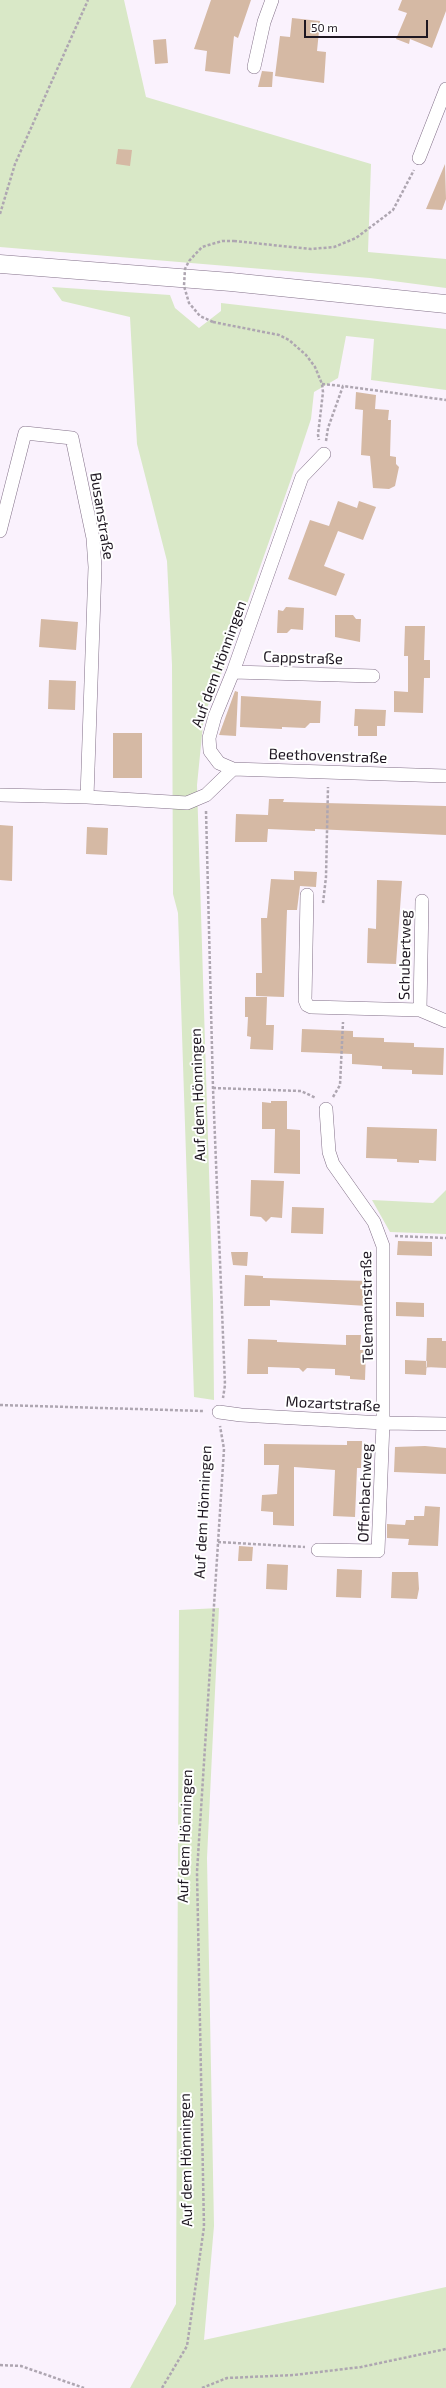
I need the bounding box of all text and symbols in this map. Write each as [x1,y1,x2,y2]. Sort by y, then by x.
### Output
scale bar [306,12,430,38]
text: 50 m [311,20,338,34]
street label: Busanstraße [86,471,118,561]
street label: Auf dem Hönningen [188,598,250,730]
street label: Cappstraße [263,648,343,668]
street label: Beethovenstraße [268,745,388,767]
street label: Schubertweg [395,910,415,1000]
street label: Auf dem Hönningen [187,1028,209,1162]
street label: Telemannstraße [357,1251,377,1363]
street label: Mozartstraße [285,1393,381,1415]
street label: Offenbachweg [354,1443,376,1543]
street label: Auf dem Hönningen [191,1445,215,1579]
street label: Auf dem Hönningen [174,1769,196,1903]
street label: Auf dem Hönningen [176,2093,196,2227]

